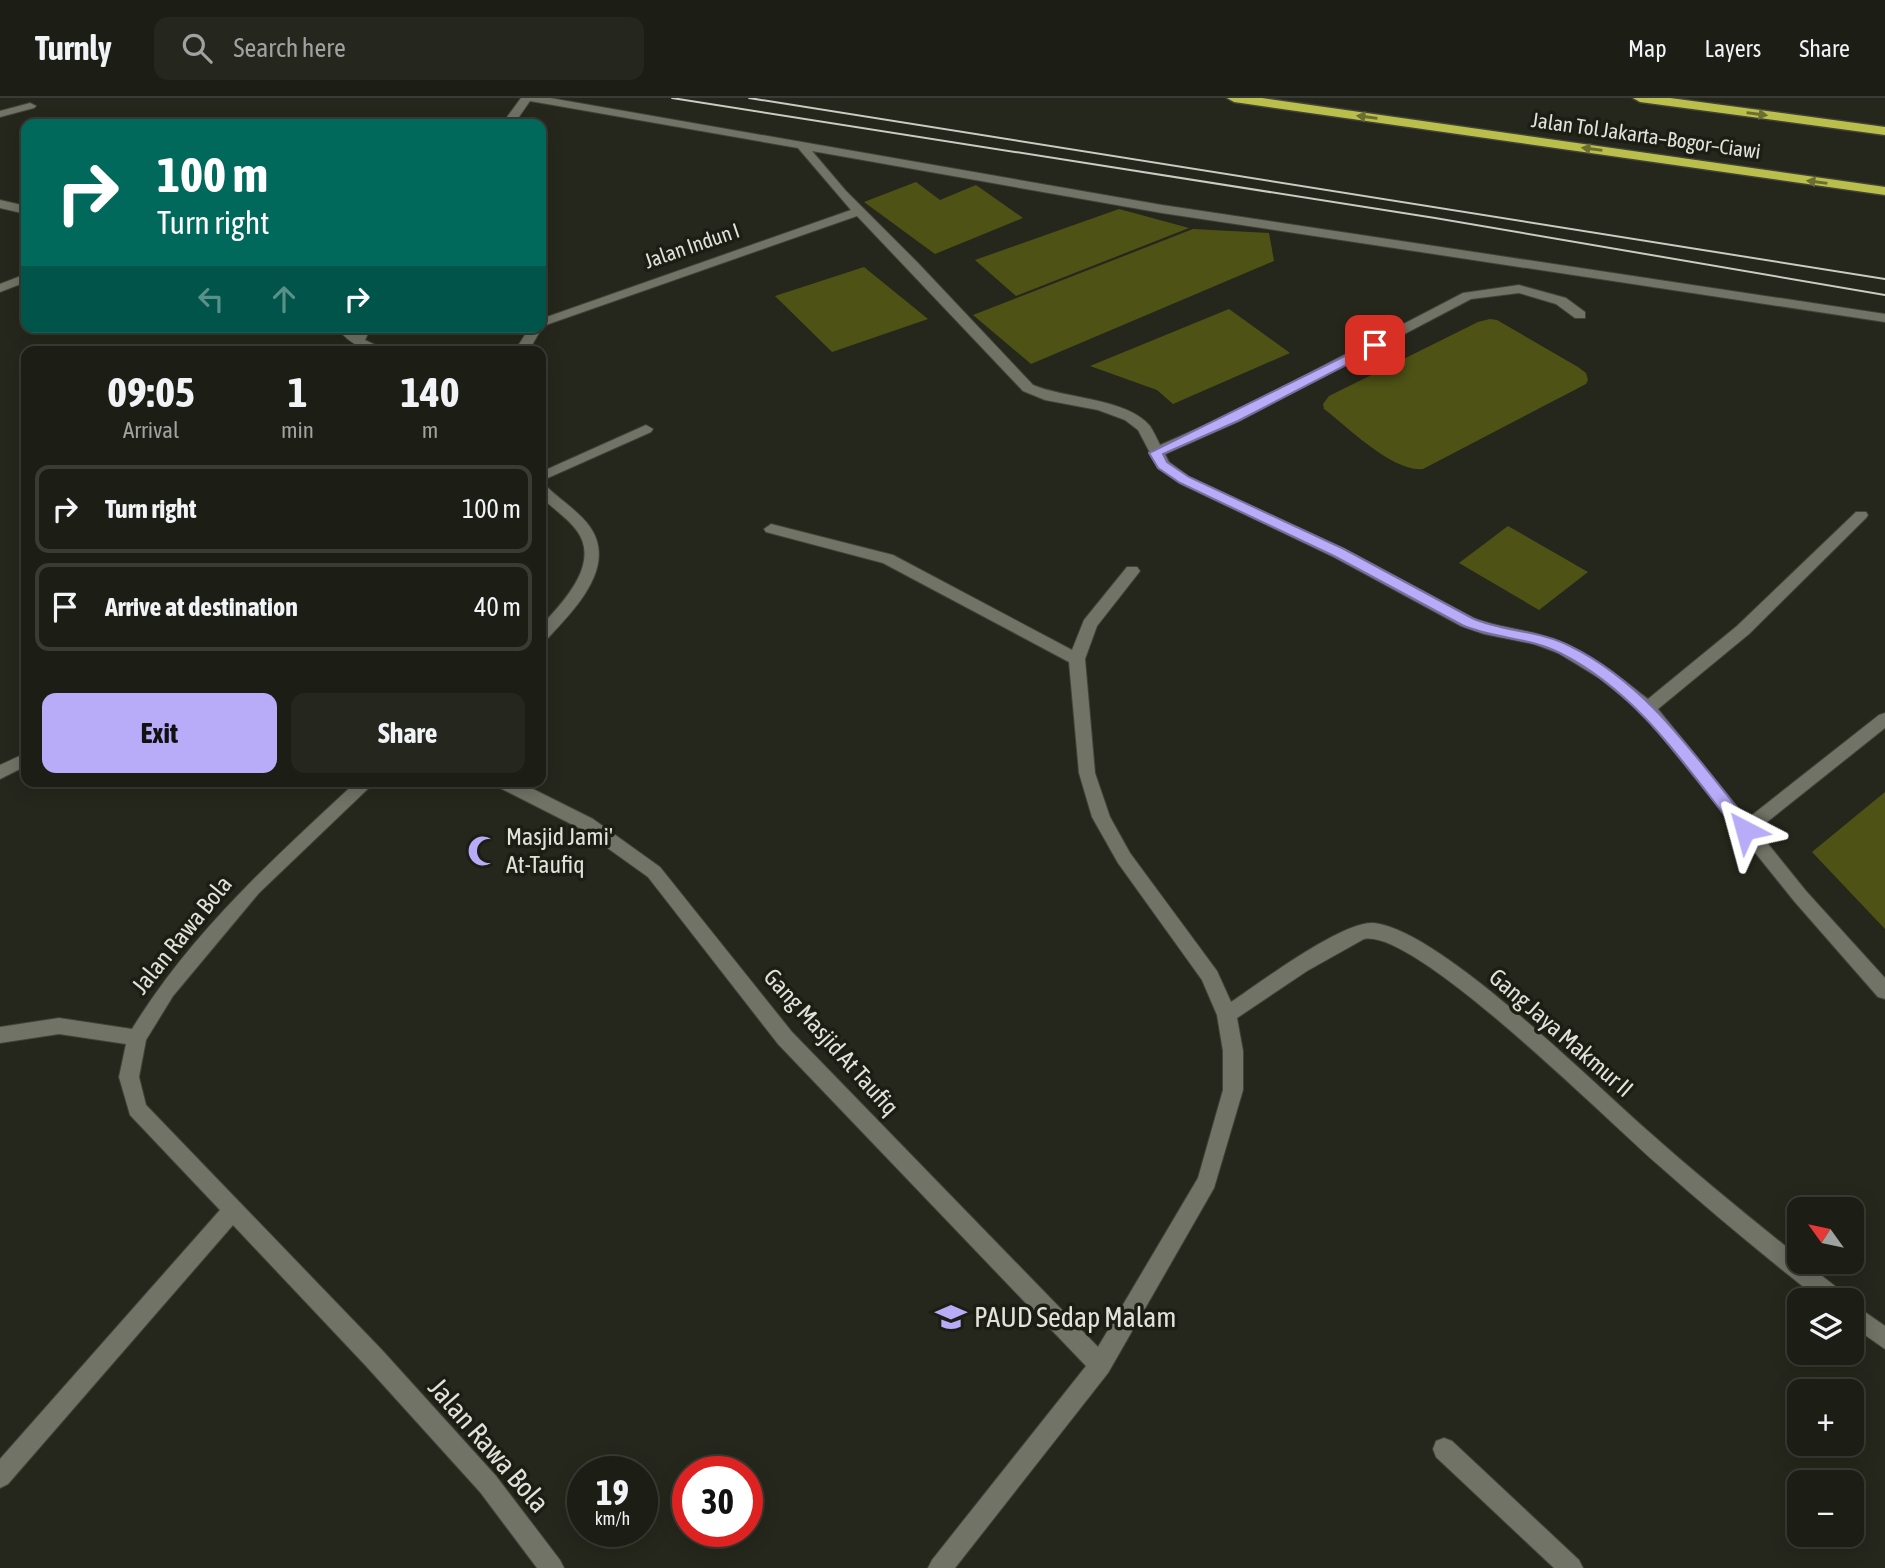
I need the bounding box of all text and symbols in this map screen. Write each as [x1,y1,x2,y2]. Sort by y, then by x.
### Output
search box [154,17,644,80]
text: Turnly [35,29,112,67]
icon: search [178,29,216,67]
text: Search here [234,33,346,63]
text: Map [1628,35,1667,62]
text: Layers [1705,35,1761,62]
text: Share [1799,35,1850,62]
street label: Jalan Tol Jakarta–Bogor–Ciawi [1530,107,1762,163]
one-way arrow [1746,108,1768,119]
one-way arrow [1356,111,1378,122]
one-way arrow [1581,144,1603,155]
text: 100 m [157,146,268,202]
icon: right [42,147,133,238]
one-way arrow [1806,176,1828,187]
text: Turn right [157,204,270,241]
street label: Jalan Indun I [641,218,742,273]
icon: left [192,280,230,318]
icon: ahead [265,280,303,318]
icon: right [338,280,376,318]
pin [1345,315,1405,375]
icon: arrive [1356,326,1394,364]
text: 09:05 [107,368,195,416]
text: 1 [288,368,307,416]
text: 140 [400,368,460,416]
text: Arrival [123,417,179,443]
text: min [281,417,314,443]
text: m [422,417,438,443]
icon: right [46,490,84,528]
text: Turn right [105,494,196,524]
text: 100 m [462,494,521,524]
icon: arrive [46,588,84,626]
text: Arrive at destination [105,592,298,622]
text: 40 m [474,592,521,622]
button: Exit [42,693,277,773]
button: Share [291,693,525,773]
position arrow [1708,793,1782,867]
place label: Masjid Jami' At-Taufiq [506,823,613,878]
mosque icon: Masjid Jami' At-Taufiq [466,834,500,868]
street label: Jalan Rawa Bola [126,871,237,999]
street label: Gang Masjid At Taufiq [759,963,904,1120]
street label: Gang Jaya Makmur II [1484,963,1639,1102]
north arrow [1787,1197,1864,1274]
map controls [1787,1197,1864,1547]
button: layers [1787,1288,1864,1365]
school or university icon: PAUD Sedap Malam [934,1300,968,1334]
place label: PAUD Sedap Malam [974,1301,1176,1333]
street label: Jalan Rawa Bola [422,1371,556,1519]
button: + [1787,1379,1864,1456]
speed limit sign: 30 [672,1456,763,1547]
button: − [1787,1470,1864,1547]
text: 19 [596,1472,629,1512]
text: km/h [595,1508,630,1529]

